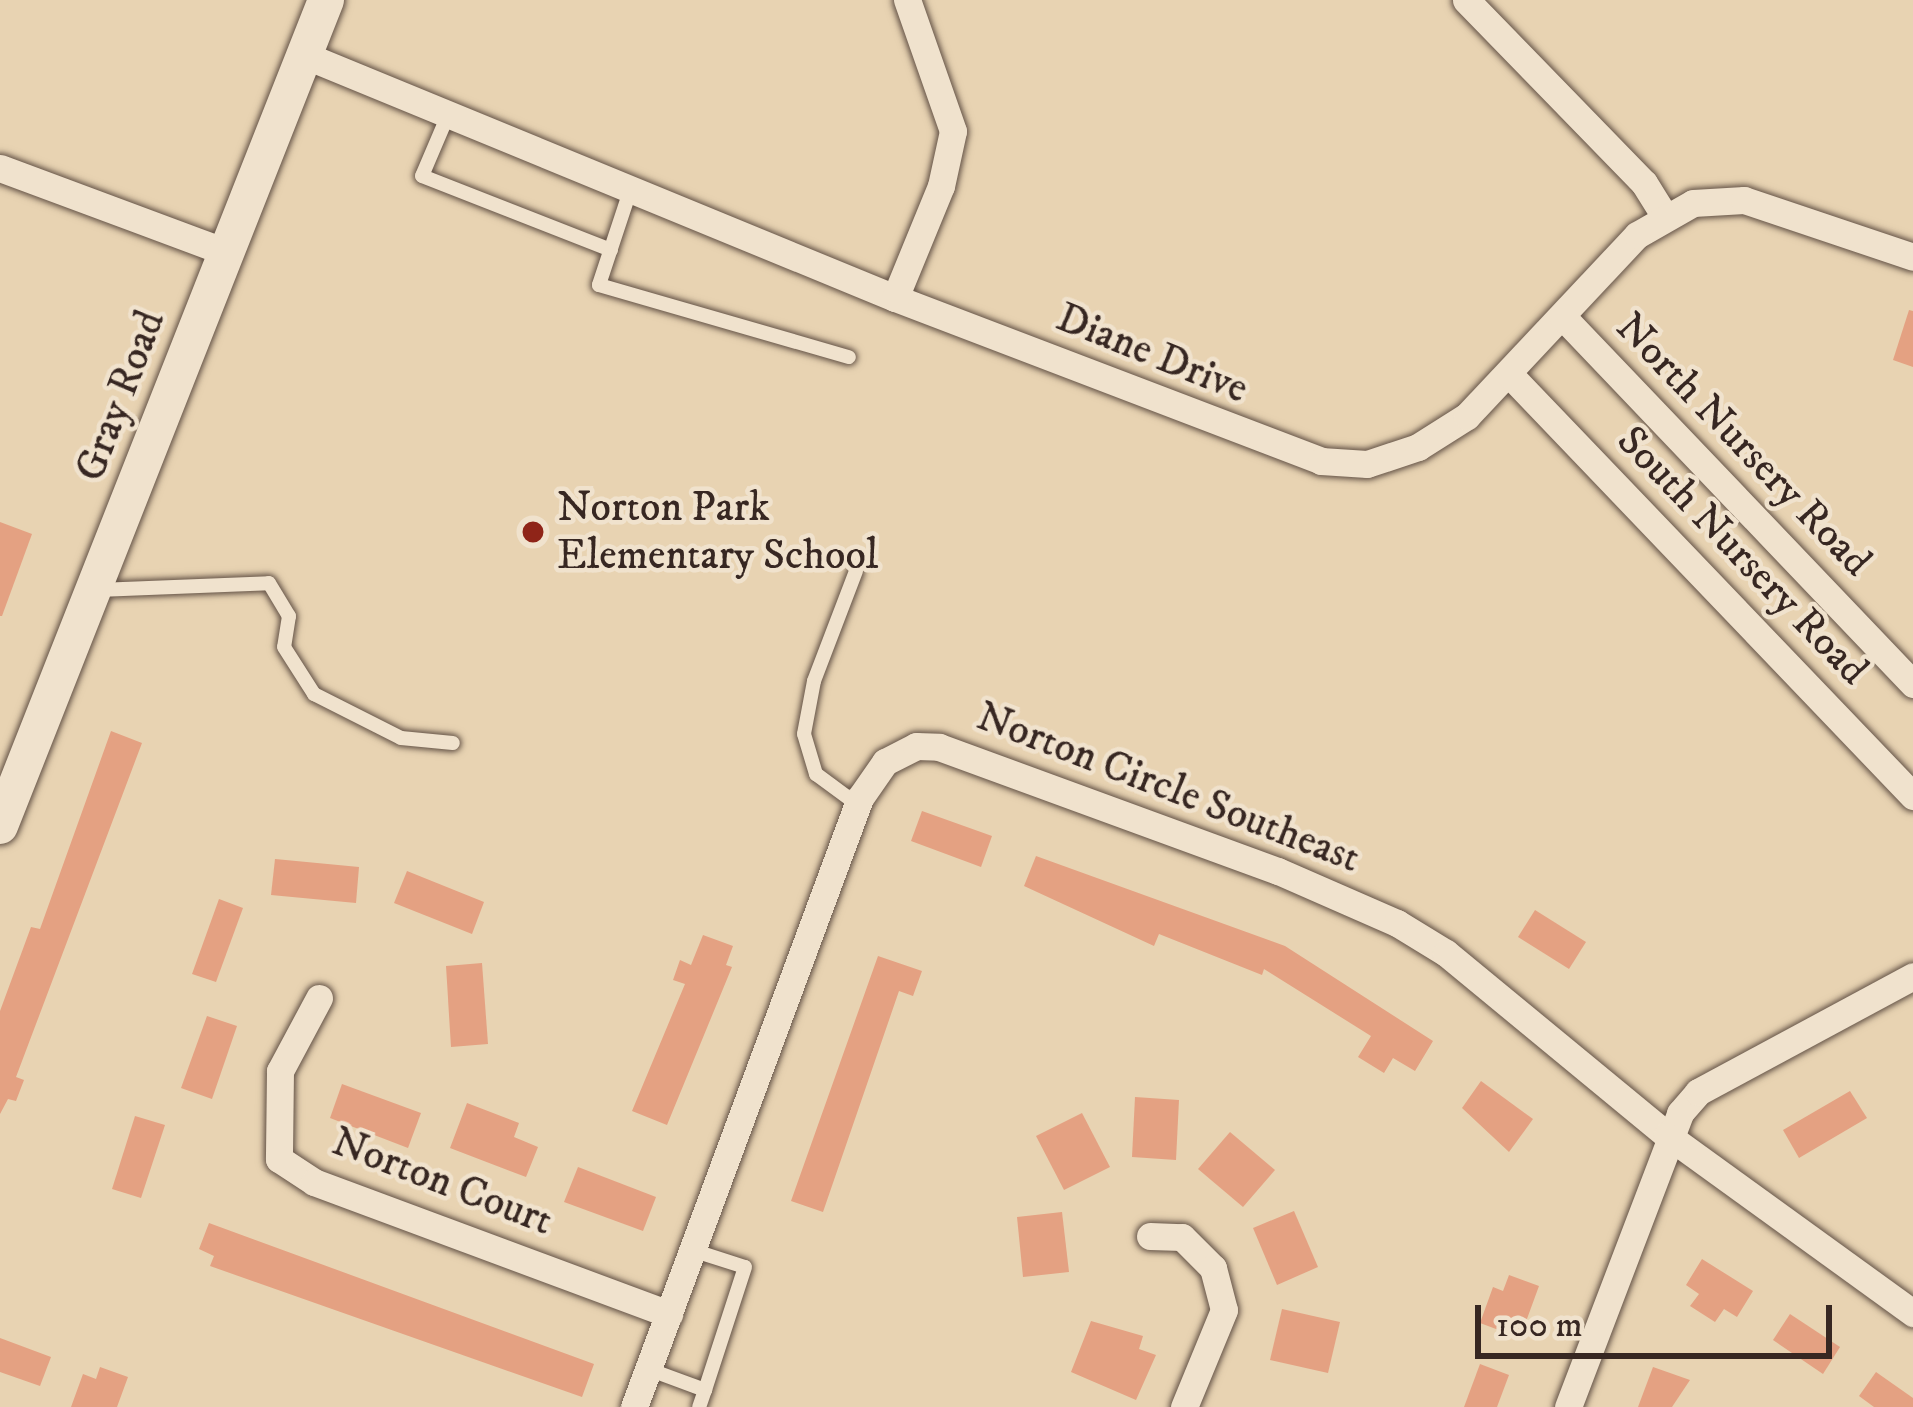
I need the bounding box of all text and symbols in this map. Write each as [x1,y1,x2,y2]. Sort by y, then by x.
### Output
street label: Diane Drive [1049,293,1255,415]
street label: North Nursery Road [1605,303,1881,587]
street label: Gray Road [65,304,177,488]
street label: South Nursery Road [1606,416,1878,696]
place label: Norton Park Elementary School [557,483,878,582]
marker: Norton Park Elementary School [520,519,546,545]
street label: Norton Circle Southeast [969,692,1367,884]
street label: Norton Court [325,1117,559,1247]
scale bar [1481,1281,1838,1355]
text: 100 m [1496,1303,1583,1348]

